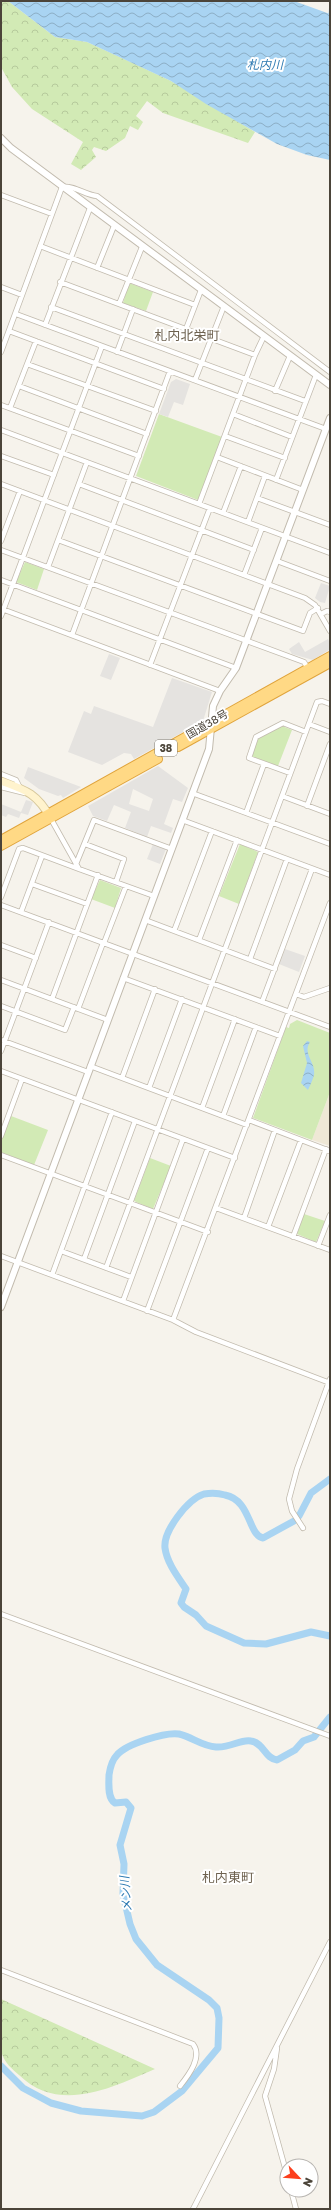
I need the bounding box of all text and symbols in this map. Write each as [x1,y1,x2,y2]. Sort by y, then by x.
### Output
water label: 札内川 [247,57,285,72]
district label: 札内北栄町 [154,327,220,343]
street label: 国道38号 [184,706,230,741]
road number: 38 [155,740,177,756]
district label: 札内東町 [202,1869,254,1885]
water label: メン川 [116,1873,135,1913]
north arrow [279,2158,319,2198]
text: N [301,2176,316,2189]

